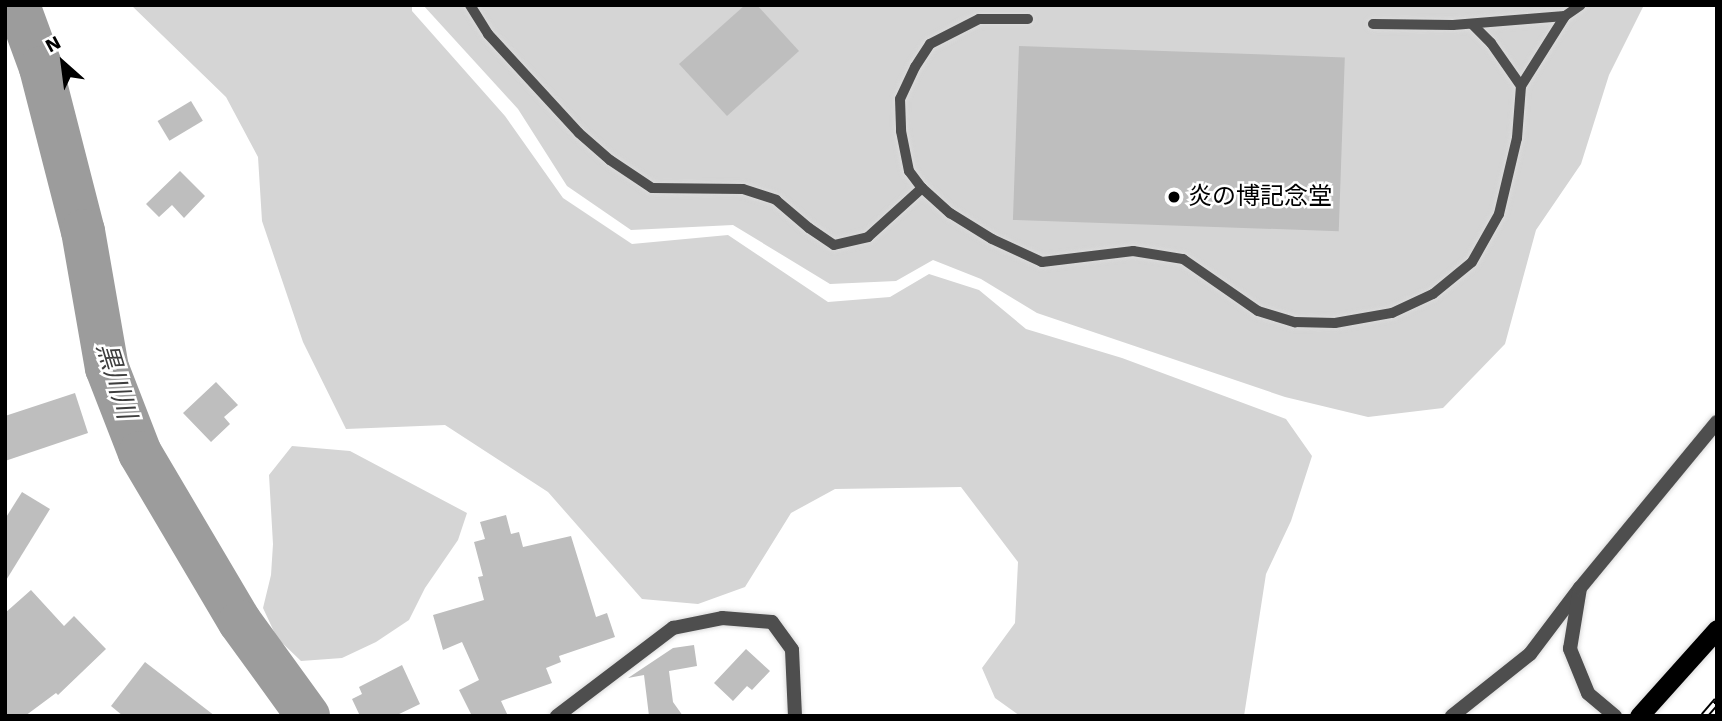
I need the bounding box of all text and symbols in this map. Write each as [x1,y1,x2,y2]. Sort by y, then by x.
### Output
north arrow [28,28,98,98]
text: N [41,31,65,57]
place label: 炎の博記念堂 [1188,183,1332,211]
marker: 炎の博記念堂 [1166,189,1182,205]
water label: 黒川川 [90,339,142,423]

